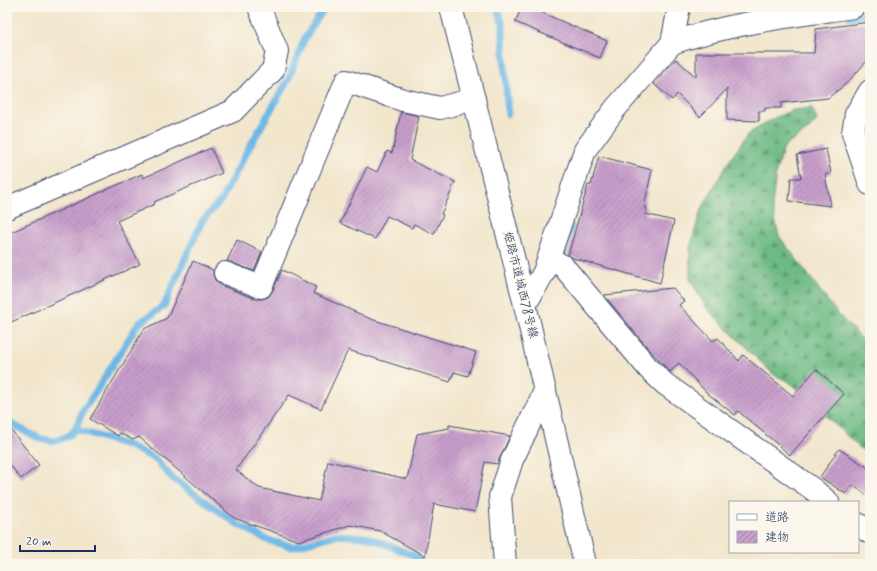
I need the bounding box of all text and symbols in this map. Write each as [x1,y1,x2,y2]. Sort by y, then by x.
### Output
street label: 姫路市道城西78号線 [499,230,541,340]
legend [729,501,859,553]
text: 道路 [765,510,789,526]
scale bar [20,527,95,553]
text: 建物 [765,530,789,546]
text: 20 m [26,534,52,550]

